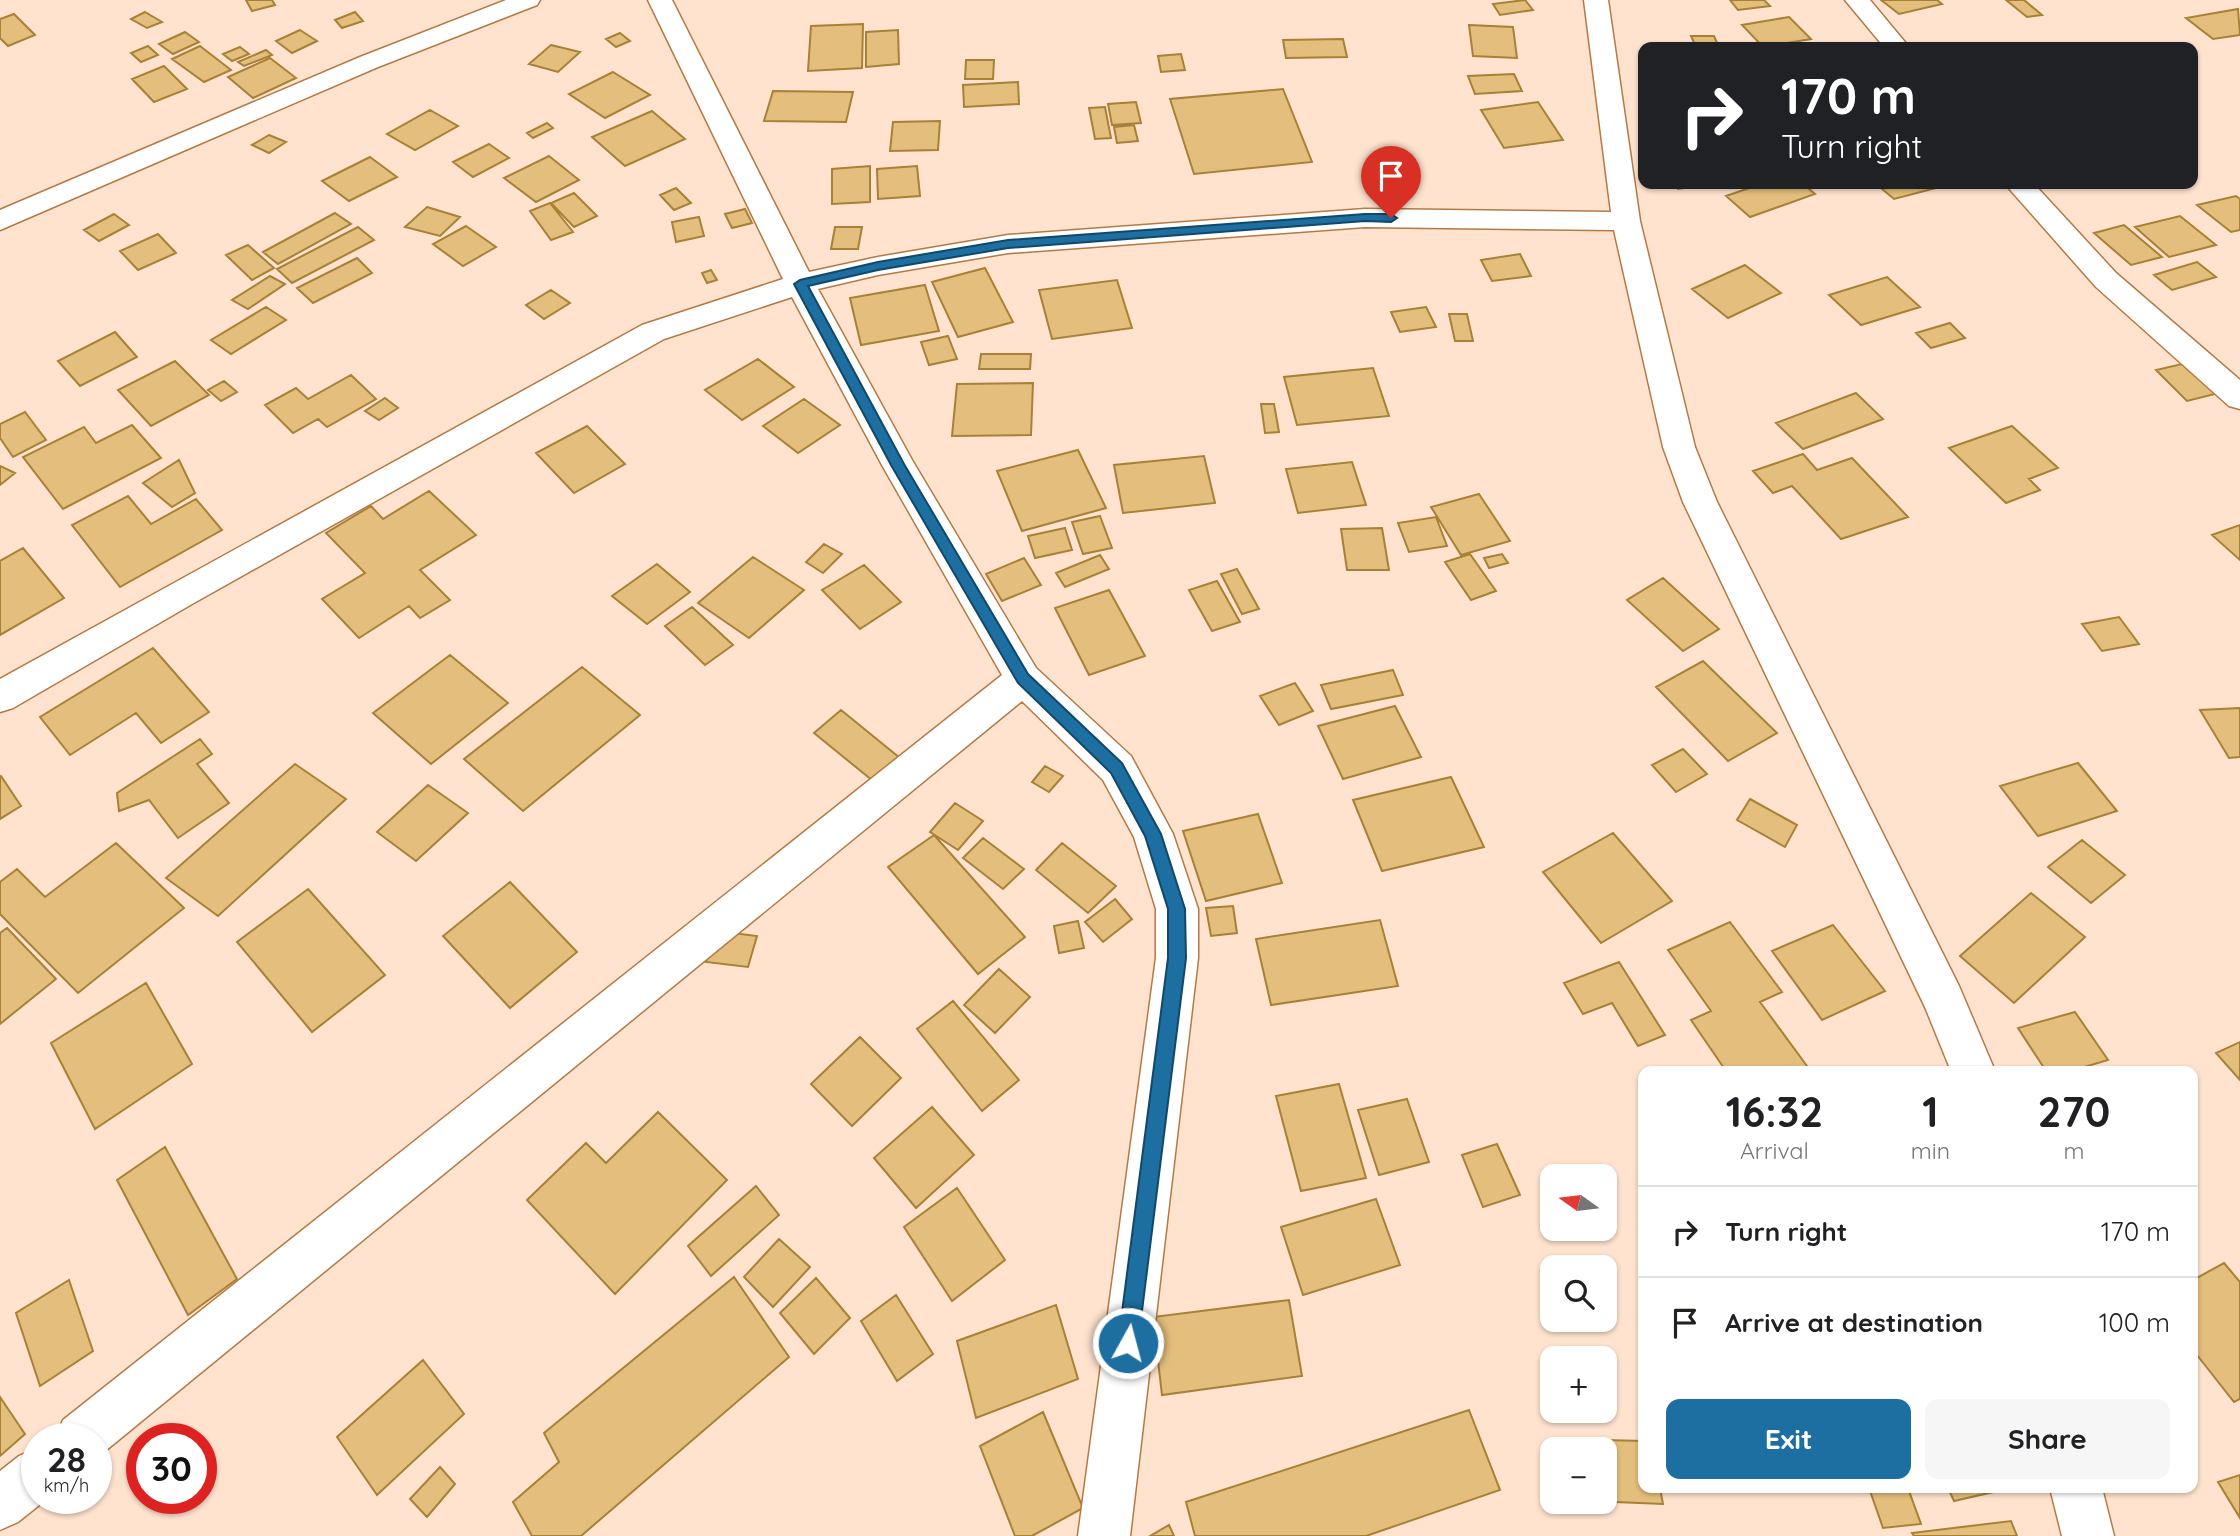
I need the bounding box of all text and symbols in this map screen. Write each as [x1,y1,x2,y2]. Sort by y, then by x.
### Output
text: 170 m [1781,65,1916,126]
icon: right [1666,70,1757,161]
text: Turn right [1781,126,1922,166]
pin [1361,146,1421,218]
icon: arrive [1372,157,1410,195]
text: 16:32 [1726,1085,1823,1138]
text: 1 [1922,1085,1939,1138]
text: 270 [2038,1085,2110,1138]
text: Arrival [1740,1136,1809,1165]
text: min [1911,1136,1950,1165]
text: m [2063,1136,2084,1165]
north arrow [1540,1164,1617,1241]
map controls [1540,1164,1617,1514]
icon: right [1666,1213,1704,1251]
text: Turn right [1725,1215,1847,1248]
text: 170 m [2101,1215,2170,1248]
button: search [1540,1255,1617,1332]
icon: arrive [1666,1304,1704,1342]
position arrow [1091,1306,1165,1380]
text: Arrive at destination [1725,1306,1983,1339]
text: 100 m [2099,1306,2170,1339]
button: + [1540,1346,1617,1423]
button: Exit [1666,1399,1911,1479]
button: Share [1925,1399,2170,1479]
speed limit sign: 30 [126,1423,217,1514]
text: 28 [47,1437,86,1481]
button: − [1540,1437,1617,1514]
text: km/h [44,1474,89,1497]

